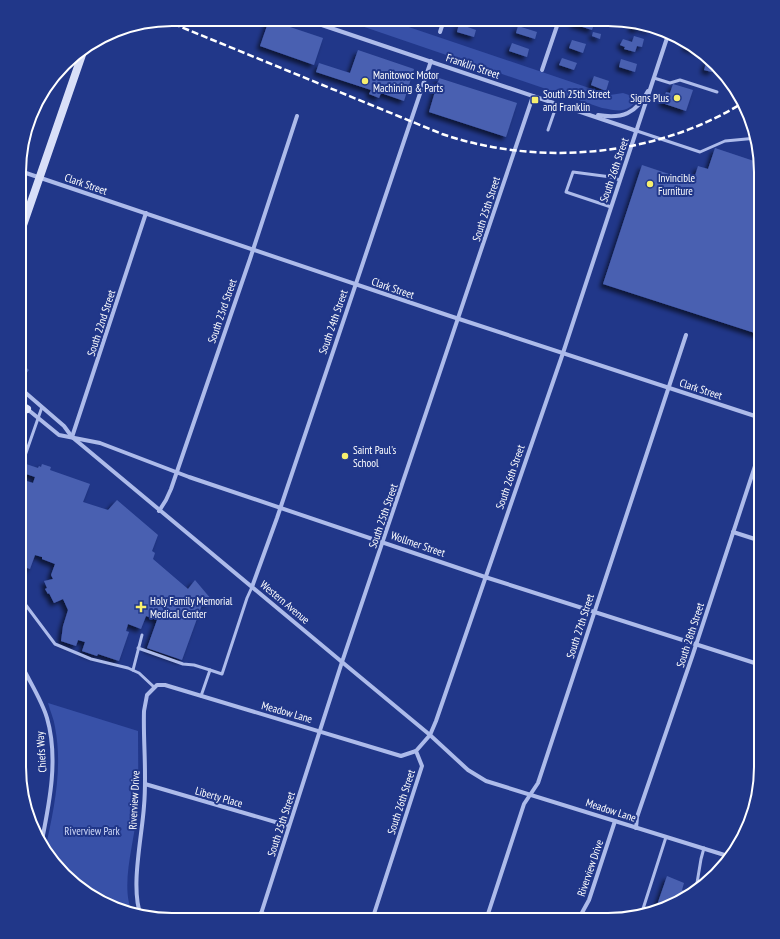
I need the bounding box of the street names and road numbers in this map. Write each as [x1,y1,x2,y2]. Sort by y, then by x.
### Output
street label: Franklin Street [444,50,502,82]
street label: South 26th Street [596,136,632,204]
street label: Clark Street [63,170,109,198]
street label: South 25th Street [469,175,503,243]
street label: Clark Street [370,274,416,302]
street label: South 23rd Street [204,277,240,345]
street label: South 22nd Street [84,288,118,358]
street label: South 24th Street [315,288,351,356]
street label: Clark Street [678,376,724,402]
street label: South 26th Street [492,443,528,511]
street label: South 25th Street [365,482,401,550]
street label: Wollmer Street [389,528,447,560]
street label: Western Avenue [257,577,313,627]
street label: South 27th Street [563,592,597,660]
street label: South 28th Street [673,601,707,669]
street label: Meadow Lane [260,698,314,726]
street label: Chiefs Way [33,730,49,773]
street label: South 26th Street [384,768,418,836]
street label: Riverview Drive [125,770,143,830]
street label: Liberty Place [194,784,245,811]
street label: South 25th Street [264,790,298,858]
street label: Meadow Lane [584,795,638,825]
street label: Riverview Drive [574,837,606,898]

